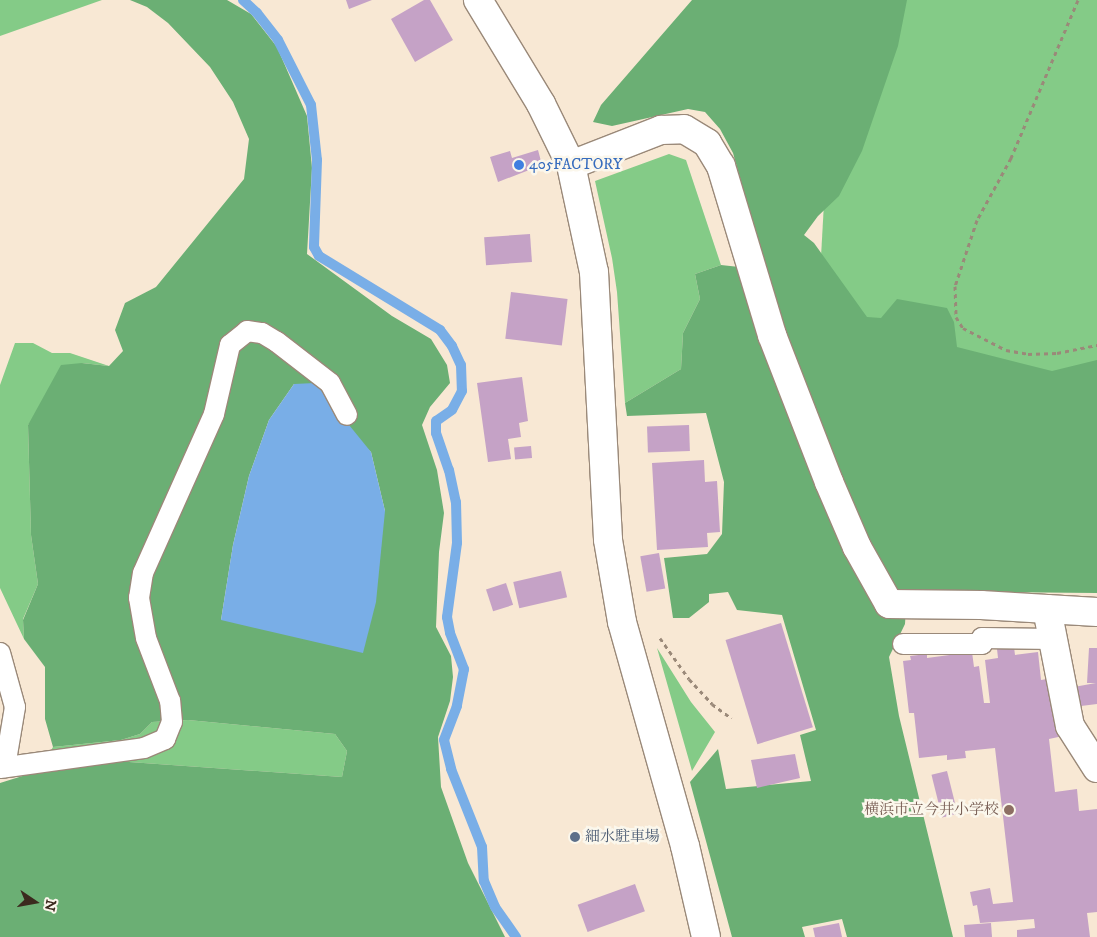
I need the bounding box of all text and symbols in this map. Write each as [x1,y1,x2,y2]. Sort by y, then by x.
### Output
place label: 405FACTORY [529,156,622,174]
marker: 405FACTORY [513,159,525,171]
place label: 横浜市立今井小学校 [864,801,999,819]
marker: 横浜市立今井小学校 [1003,804,1015,816]
place label: 細水駐車場 [585,828,660,846]
marker: 細水駐車場 [569,831,581,843]
north arrow [10,877,60,927]
text: N [40,898,60,913]

